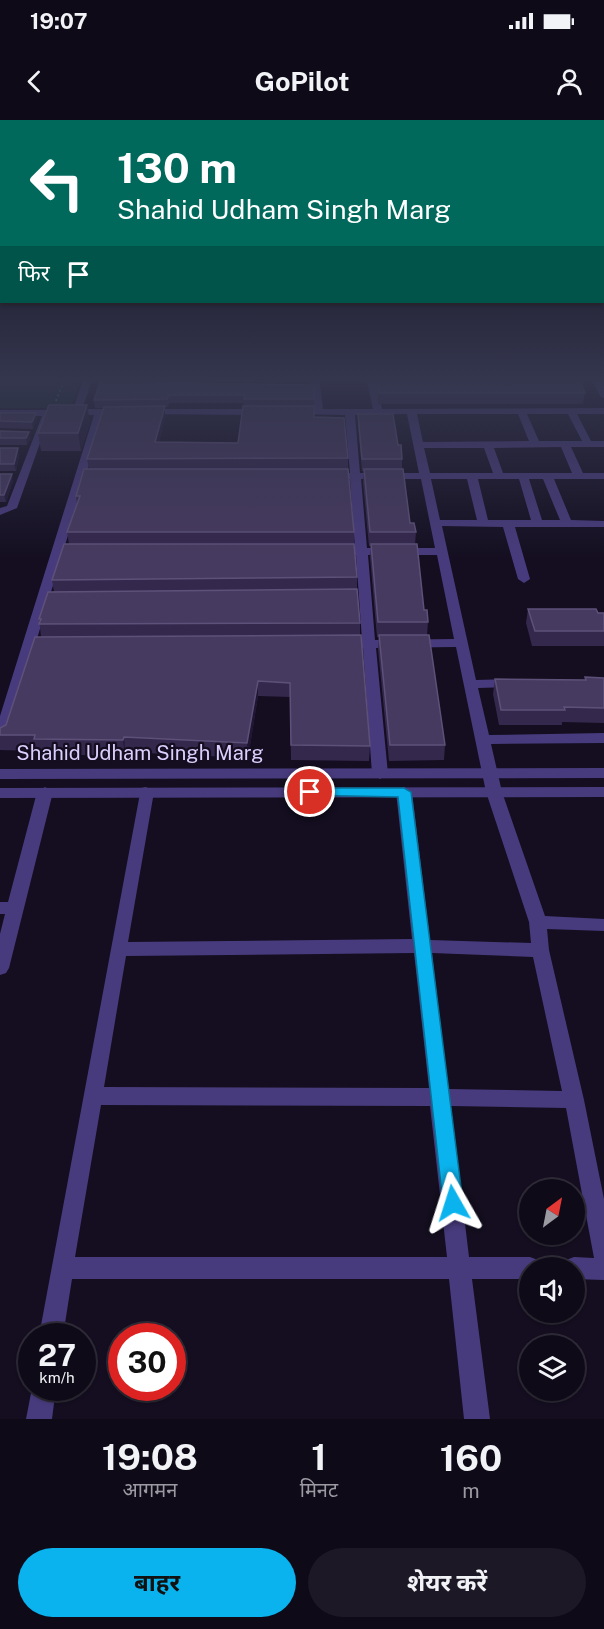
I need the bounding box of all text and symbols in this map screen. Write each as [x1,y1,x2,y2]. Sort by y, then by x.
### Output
text: 19:07 [30,8,87,34]
icon: back [18,65,51,98]
text: GoPilot [255,65,349,97]
icon: person [553,65,586,98]
text: 130 m [117,143,237,192]
icon: left [18,144,96,222]
text: Shahid Udham Singh Marg [117,193,451,225]
icon: arrive [62,258,95,291]
text: फिर [18,260,50,286]
street label: Shahid Udham Singh Marg [16,741,264,765]
pin [284,766,335,817]
icon: arrive [293,775,326,808]
position arrow [421,1171,485,1235]
north arrow [519,1179,585,1245]
map controls [519,1179,585,1401]
button: sound [519,1257,585,1323]
speed limit sign: 30 [108,1323,186,1401]
button: layers [519,1335,585,1401]
text: 27 [38,1337,76,1373]
text: km/h [39,1369,75,1386]
text: 19:08 [102,1436,198,1478]
text: 1 [311,1436,327,1478]
text: 160 [440,1437,502,1479]
text: आगमन [122,1478,177,1502]
text: मिनट [300,1478,338,1502]
text: m [462,1479,480,1503]
button: बाहर [18,1548,296,1617]
button: शेयर करें [308,1548,586,1617]

